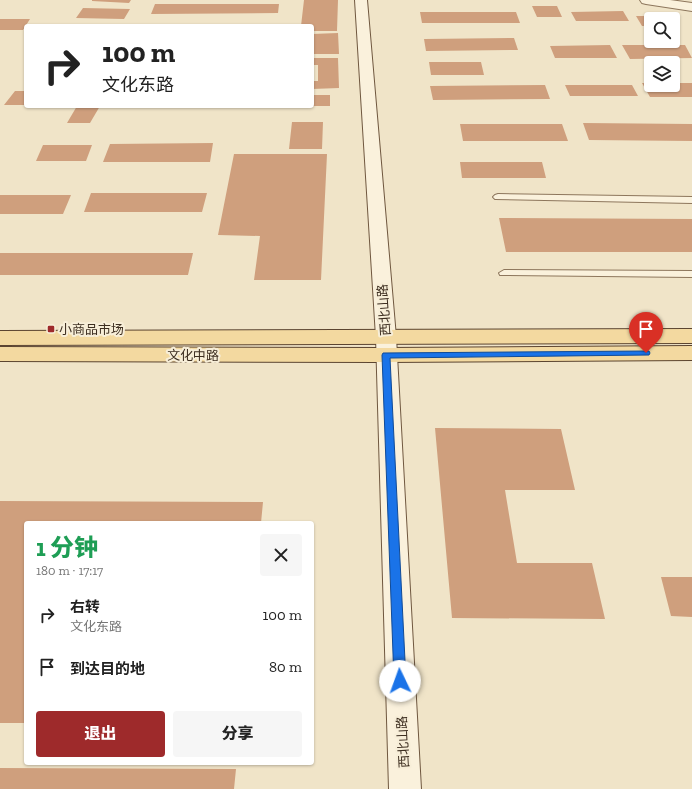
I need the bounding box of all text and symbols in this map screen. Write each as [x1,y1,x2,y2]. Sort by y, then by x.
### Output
map controls [644,12,680,92]
button: search [644,12,680,48]
text: 100 m [102,36,175,69]
icon: right [36,40,88,92]
button: layers [644,56,680,92]
text: 文化东路 [102,74,174,96]
street label: 西北山路 [375,284,393,336]
pin [629,312,663,353]
icon: arrive [635,318,657,340]
place label: 小商品市场 [59,322,124,337]
marker: 小商品市场 [46,324,56,334]
street label: 文化中路 [167,348,219,363]
text: 1 分钟 [36,533,98,562]
button: close [260,534,302,576]
text: 180 m · 17:17 [36,563,103,578]
text: 右转 [70,598,100,616]
icon: right [36,604,58,626]
text: 100 m [263,606,302,624]
text: 文化东路 [70,619,122,634]
icon: arrive [36,656,58,678]
text: 80 m [269,658,302,676]
text: 到达目的地 [70,660,145,678]
position arrow [379,660,421,702]
button: 退出 [36,711,165,757]
button: 分享 [173,711,302,757]
street label: 西北山路 [394,716,412,768]

